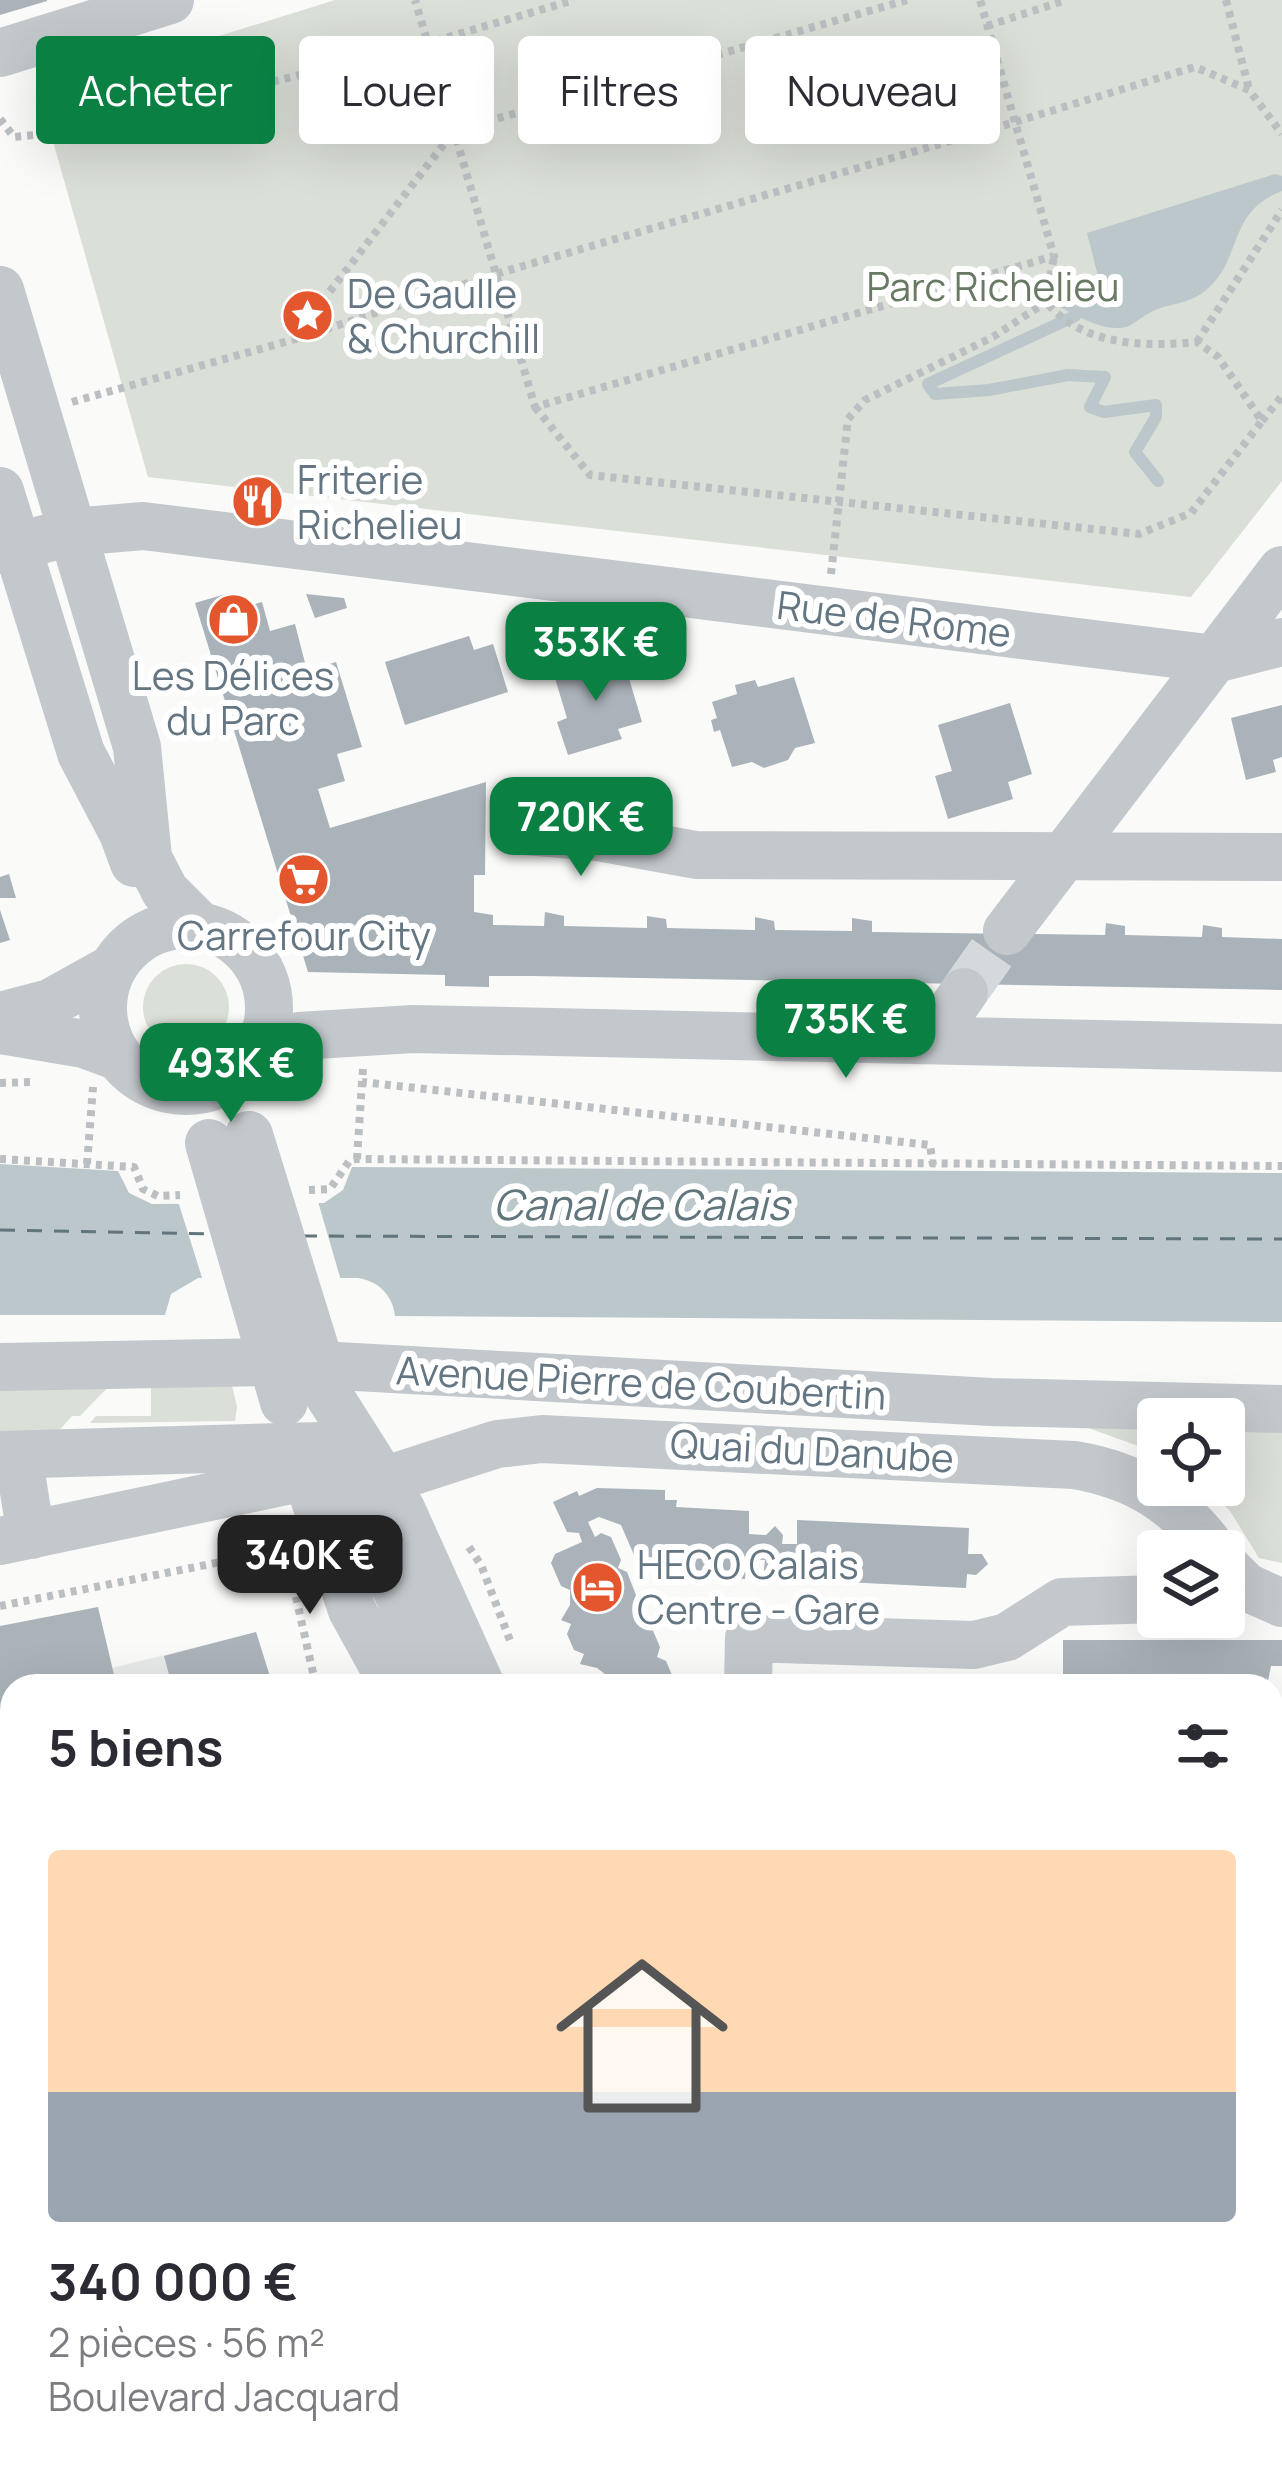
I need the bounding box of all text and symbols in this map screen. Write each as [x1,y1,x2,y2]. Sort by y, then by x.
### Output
chip: Acheter [36,36,275,144]
chip: Louer [299,36,494,144]
chip: Filtres [518,36,721,144]
chip: Nouveau [745,36,1000,144]
park label: Parc Richelieu [867,259,1119,313]
place label: De Gaulle & Churchill [347,266,540,365]
place icon: De Gaulle & Churchill [280,288,336,344]
place label: Friterie Richelieu [297,452,462,551]
restaurant icon: Friterie Richelieu [230,474,286,530]
street label: Rue de Rome [774,577,1014,659]
shop icon: Les Délices du Parc [205,591,261,647]
pin: 353K € [498,602,694,704]
text: 353K € [532,614,660,668]
place label: Les Délices du Parc [132,648,334,747]
pin: 720K € [483,777,679,879]
text: 720K € [517,789,645,843]
supermarket icon: Carrefour City [276,851,332,907]
place label: Carrefour City [177,908,431,962]
pin: 735K € [748,979,944,1081]
text: 735K € [783,991,909,1045]
pin: 493K € [133,1023,329,1125]
text: 493K € [167,1035,295,1089]
water label: Canal de Calais [493,1175,792,1233]
street label: Avenue Pierre de Coubertin [395,1342,888,1422]
map controls [1137,1398,1245,1638]
button: locate [1137,1398,1245,1506]
street label: Quai du Danube [669,1416,955,1484]
pin: 340K € [212,1515,408,1617]
text: 340K € [245,1527,375,1581]
button: layers [1137,1530,1245,1638]
place label: HECO Calais Centre - Gare [637,1537,880,1636]
hotel icon: HECO Calais Centre - Gare [570,1559,626,1615]
text: 5 biens [48,1712,223,1781]
icon: filters [1170,1713,1236,1779]
icon: home [534,1928,750,2144]
text: 340 000 € [48,2246,298,2315]
text: 2 pièces · 56 m² [48,2315,325,2369]
text: Boulevard Jacquard [48,2369,400,2423]

